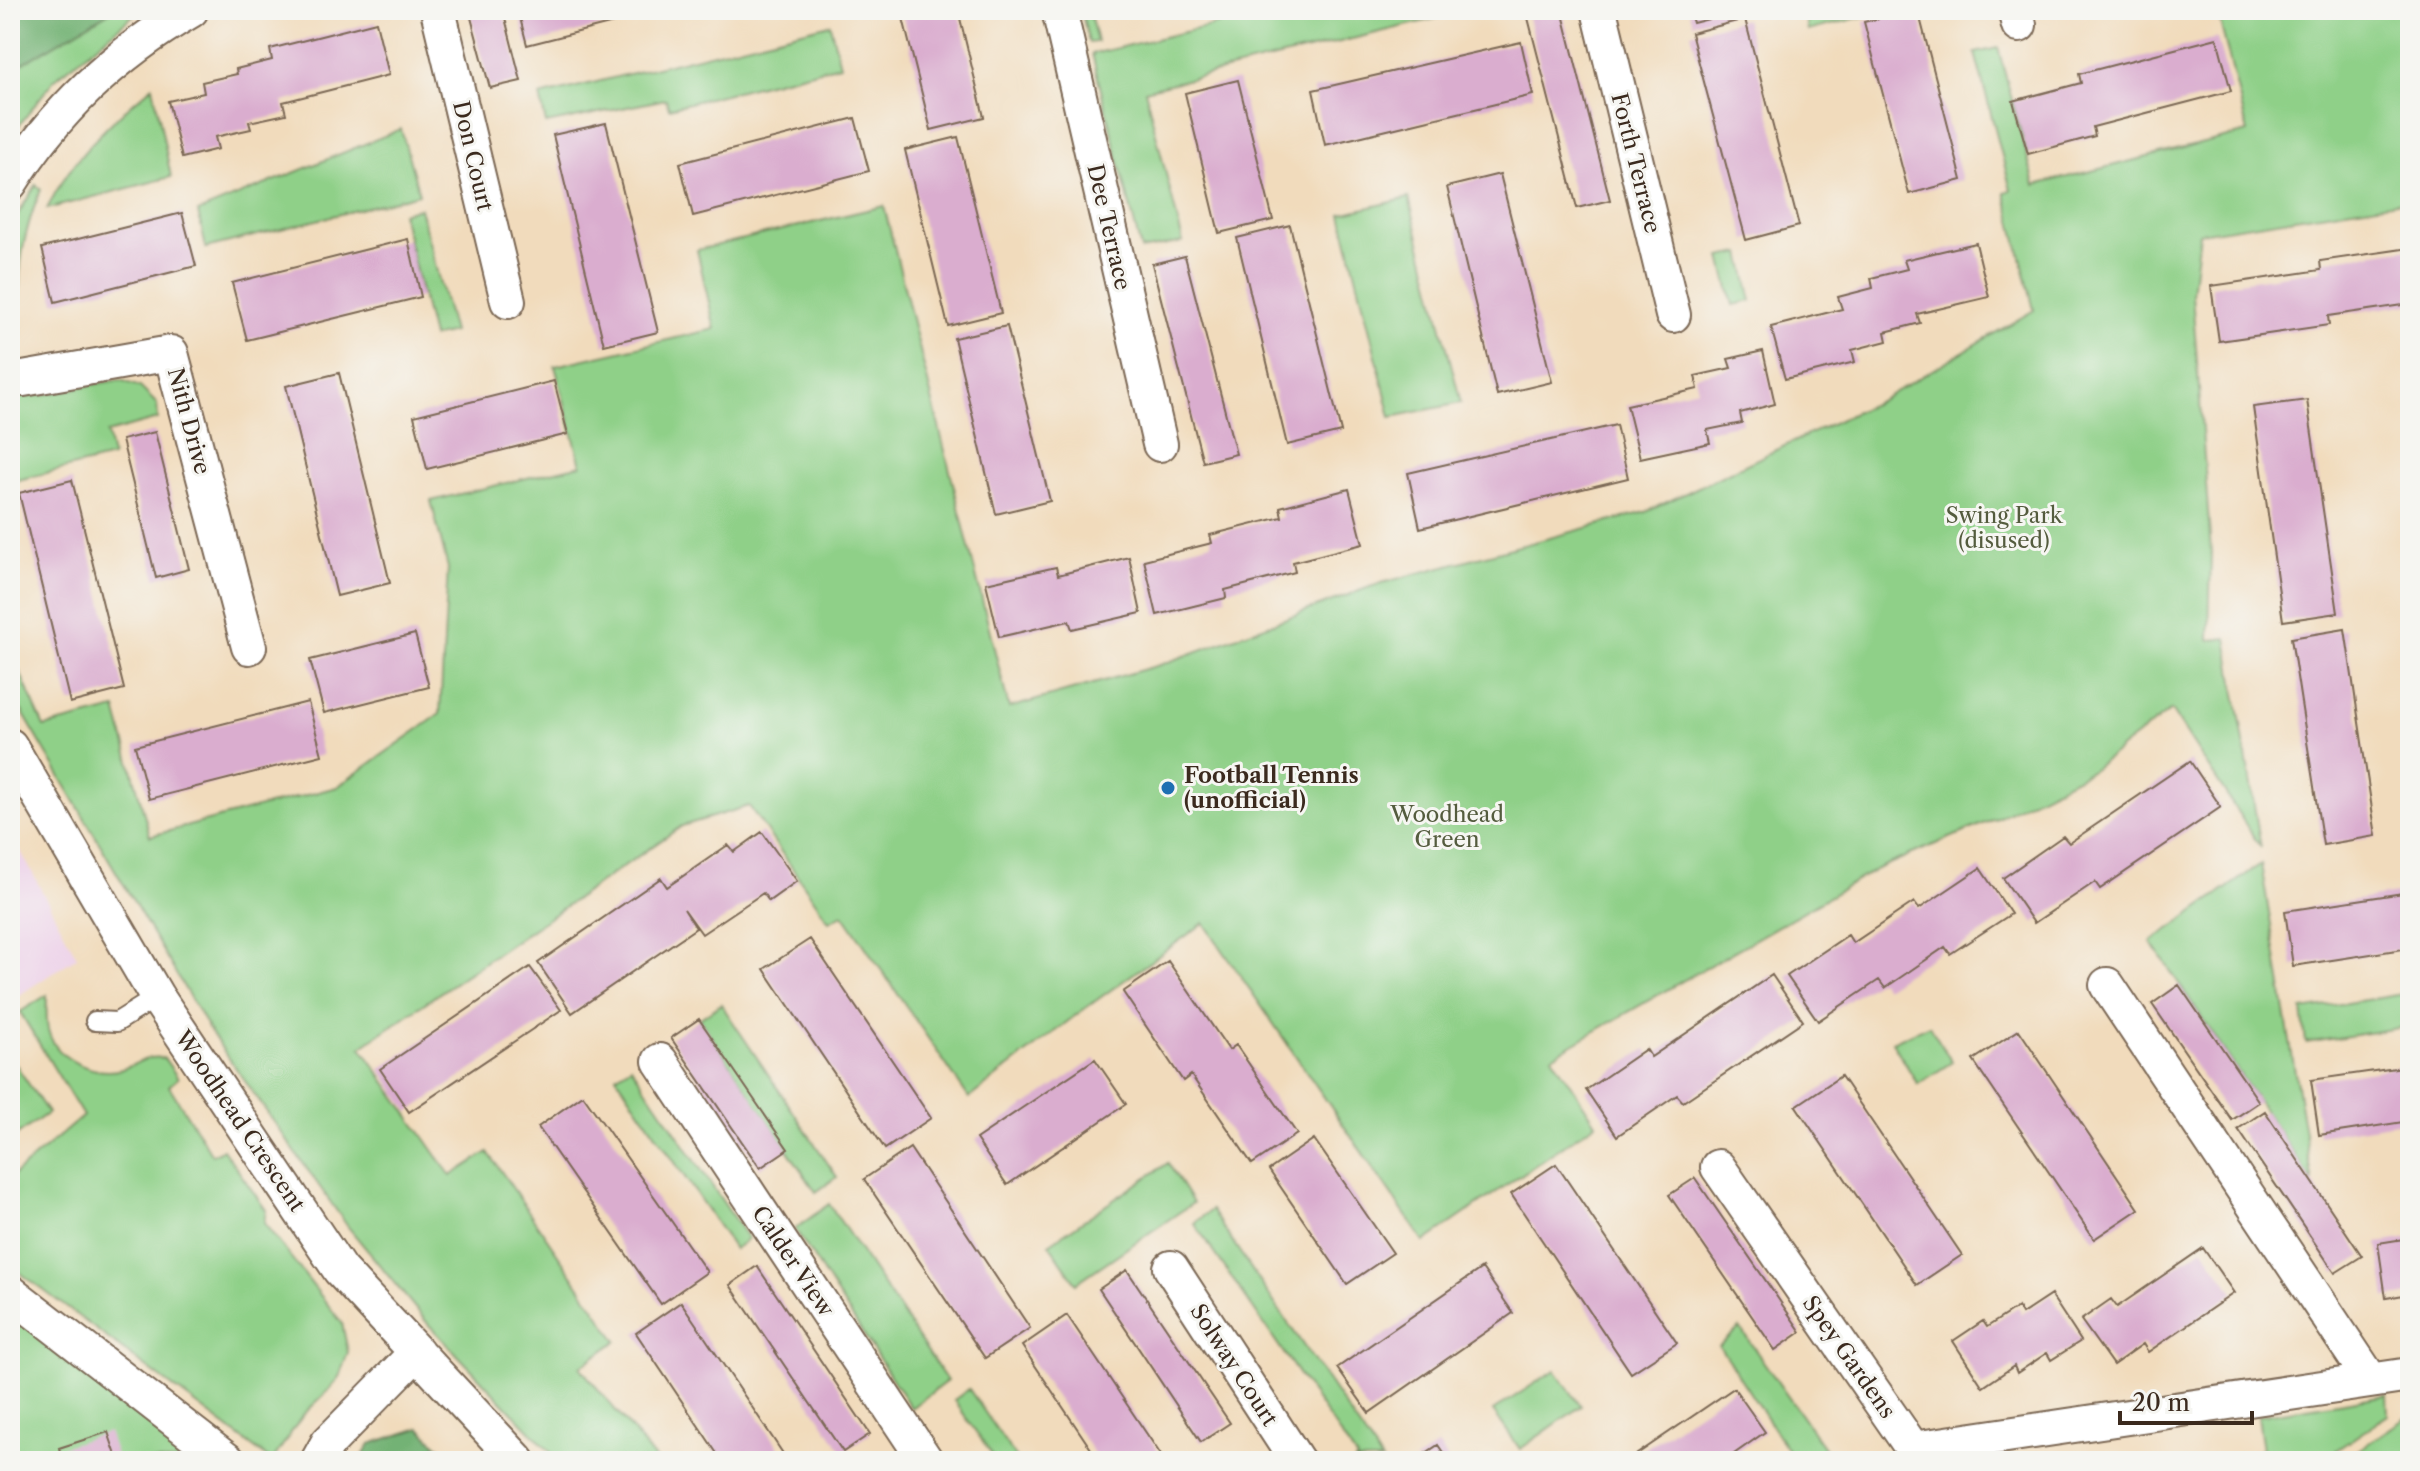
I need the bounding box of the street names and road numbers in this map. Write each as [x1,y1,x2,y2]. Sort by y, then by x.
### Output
street label: Forth Terrace [1606,90,1666,236]
street label: Don Court [447,98,499,214]
street label: Dee Terrace [1081,161,1137,293]
street label: Nith Drive [162,365,216,477]
street label: Woodhead Crescent [169,1024,311,1217]
street label: Calder View [746,1201,840,1322]
street label: Spey Gardens [1797,1291,1901,1423]
street label: Solway Court [1185,1299,1284,1431]

